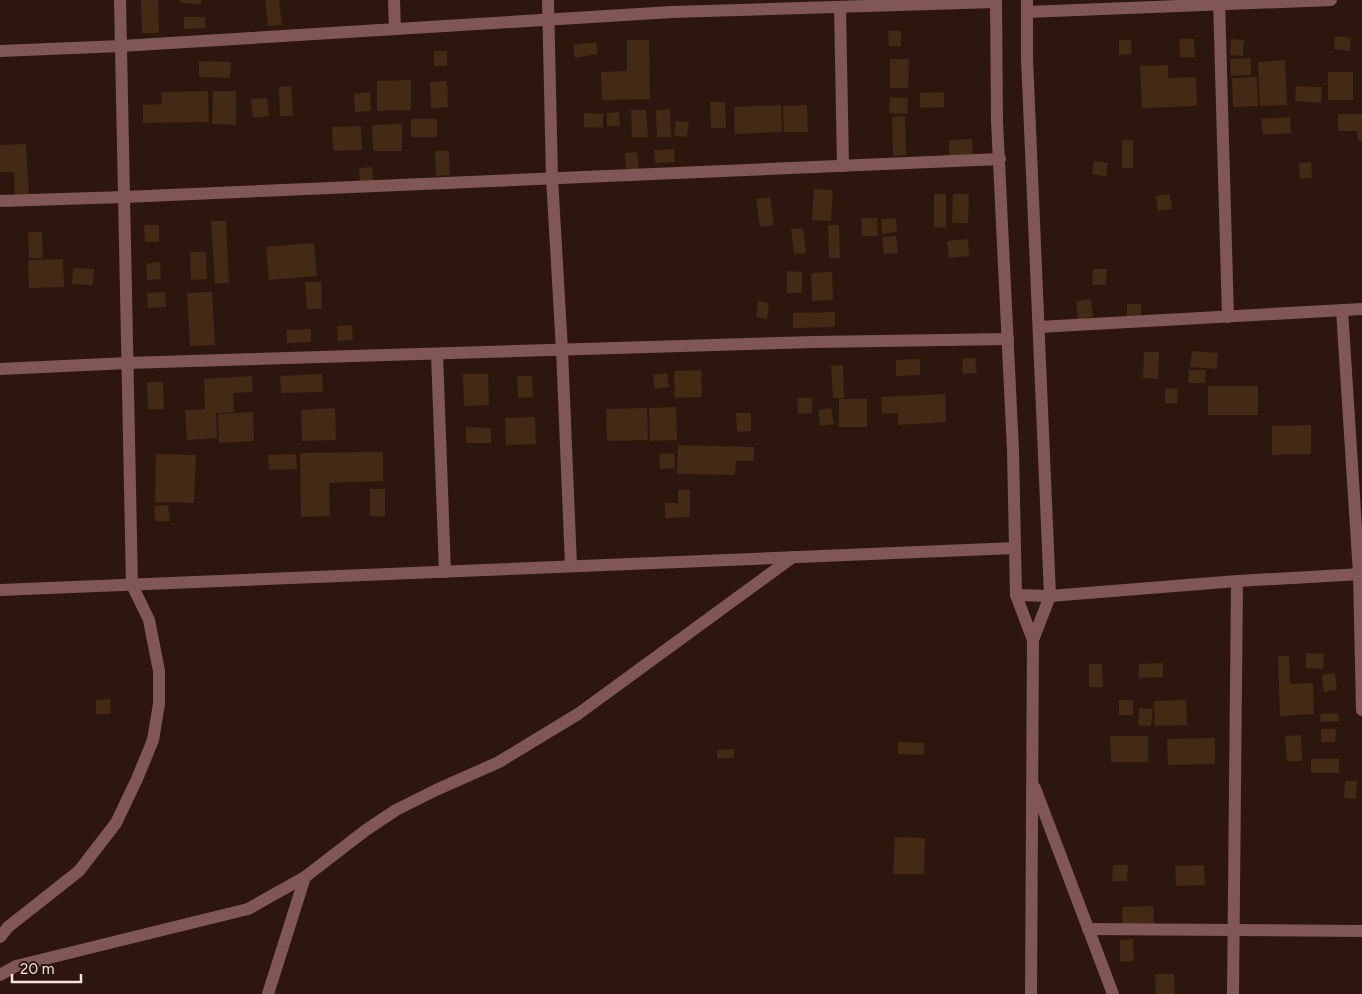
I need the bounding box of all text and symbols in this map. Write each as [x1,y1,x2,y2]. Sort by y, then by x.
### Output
scale bar [12,952,81,984]
text: 20 m [20,960,54,978]

